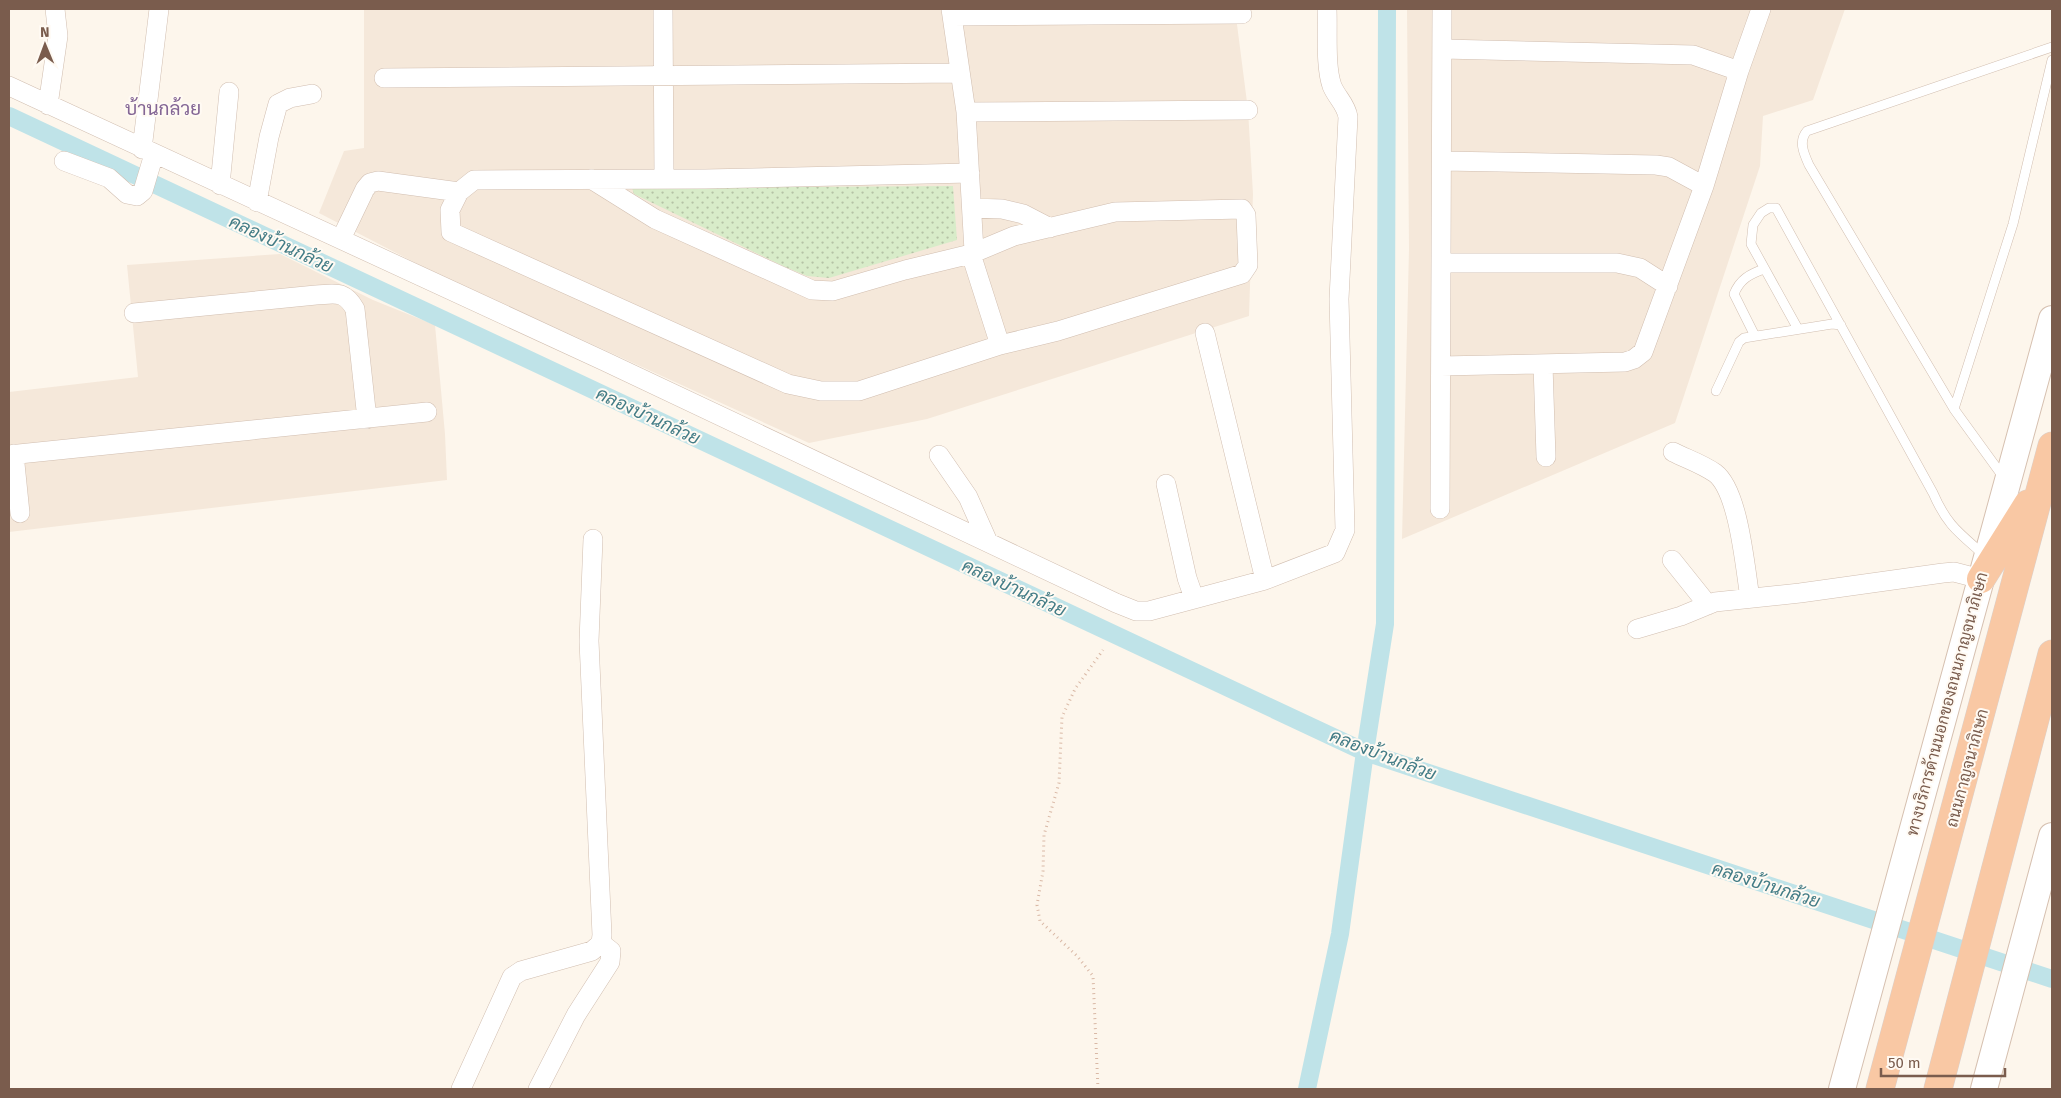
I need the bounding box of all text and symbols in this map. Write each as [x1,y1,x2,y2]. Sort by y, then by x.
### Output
north arrow [20,20,70,70]
text: N [40,24,50,41]
district label: บ้านกล้วย [125,97,201,120]
water label: คลองบ้านกล้วย [226,209,337,278]
water label: คลองบ้านกล้วย [593,381,704,450]
water label: คลองบ้านกล้วย [959,553,1070,622]
street label: ทางบริการด้านนอกของถนนกาญจนาภิเษก [1902,570,1992,838]
street label: ถนนกาญจนาภิเษก [1942,707,1992,829]
water label: คลองบ้านกล้วย [1327,724,1440,785]
water label: คลองบ้านกล้วย [1709,856,1823,913]
scale bar [1881,1046,2005,1078]
text: 50 m [1888,1054,1921,1072]

